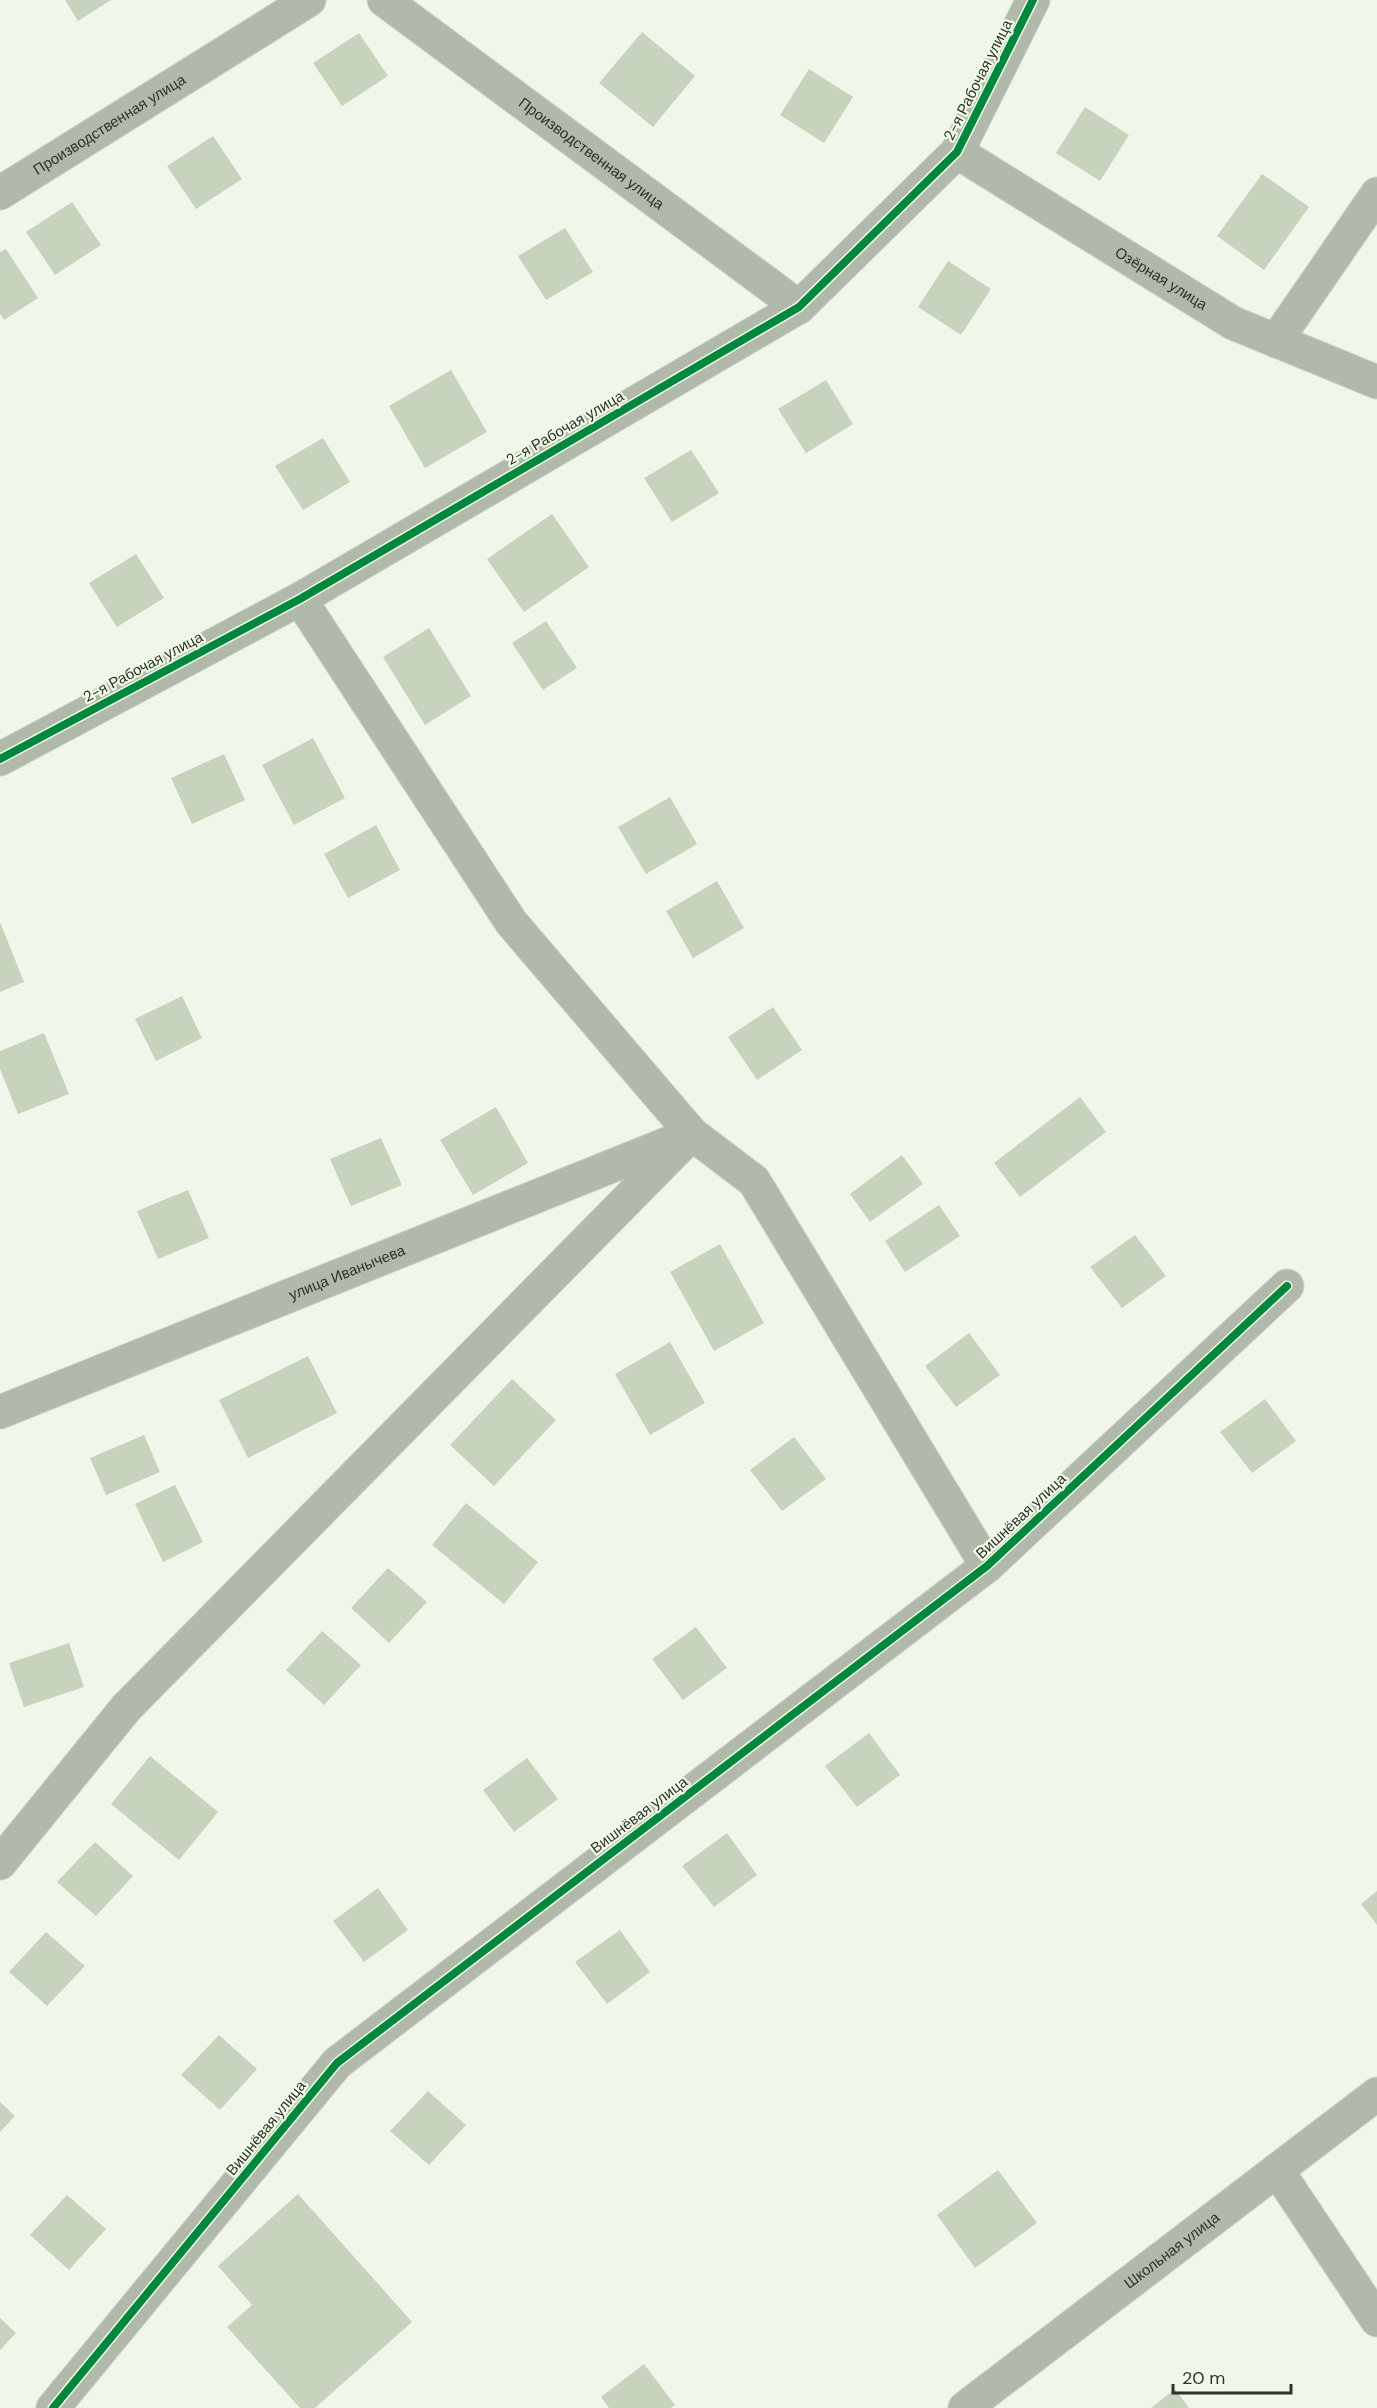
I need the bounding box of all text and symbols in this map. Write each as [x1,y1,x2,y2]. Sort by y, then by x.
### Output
street label: 2-я Рабочая улица [939,16,1017,144]
street label: Производственная улица [29,69,190,180]
street label: Производственная улица [515,93,669,214]
street label: Озёрная улица [1111,242,1212,315]
street label: 2-я Рабочая улица [502,386,628,470]
street label: 2-я Рабочая улица [80,627,207,707]
street label: улица Иванычева [286,1240,409,1305]
street label: Вишнёвая улица [972,1469,1071,1563]
street label: Вишнёвая улица [586,1772,692,1858]
street label: Вишнёвая улица [222,2076,311,2180]
street label: Школьная улица [1120,2207,1224,2293]
scale bar [1173,2357,1292,2395]
text: 20 m [1182,2366,1225,2390]

